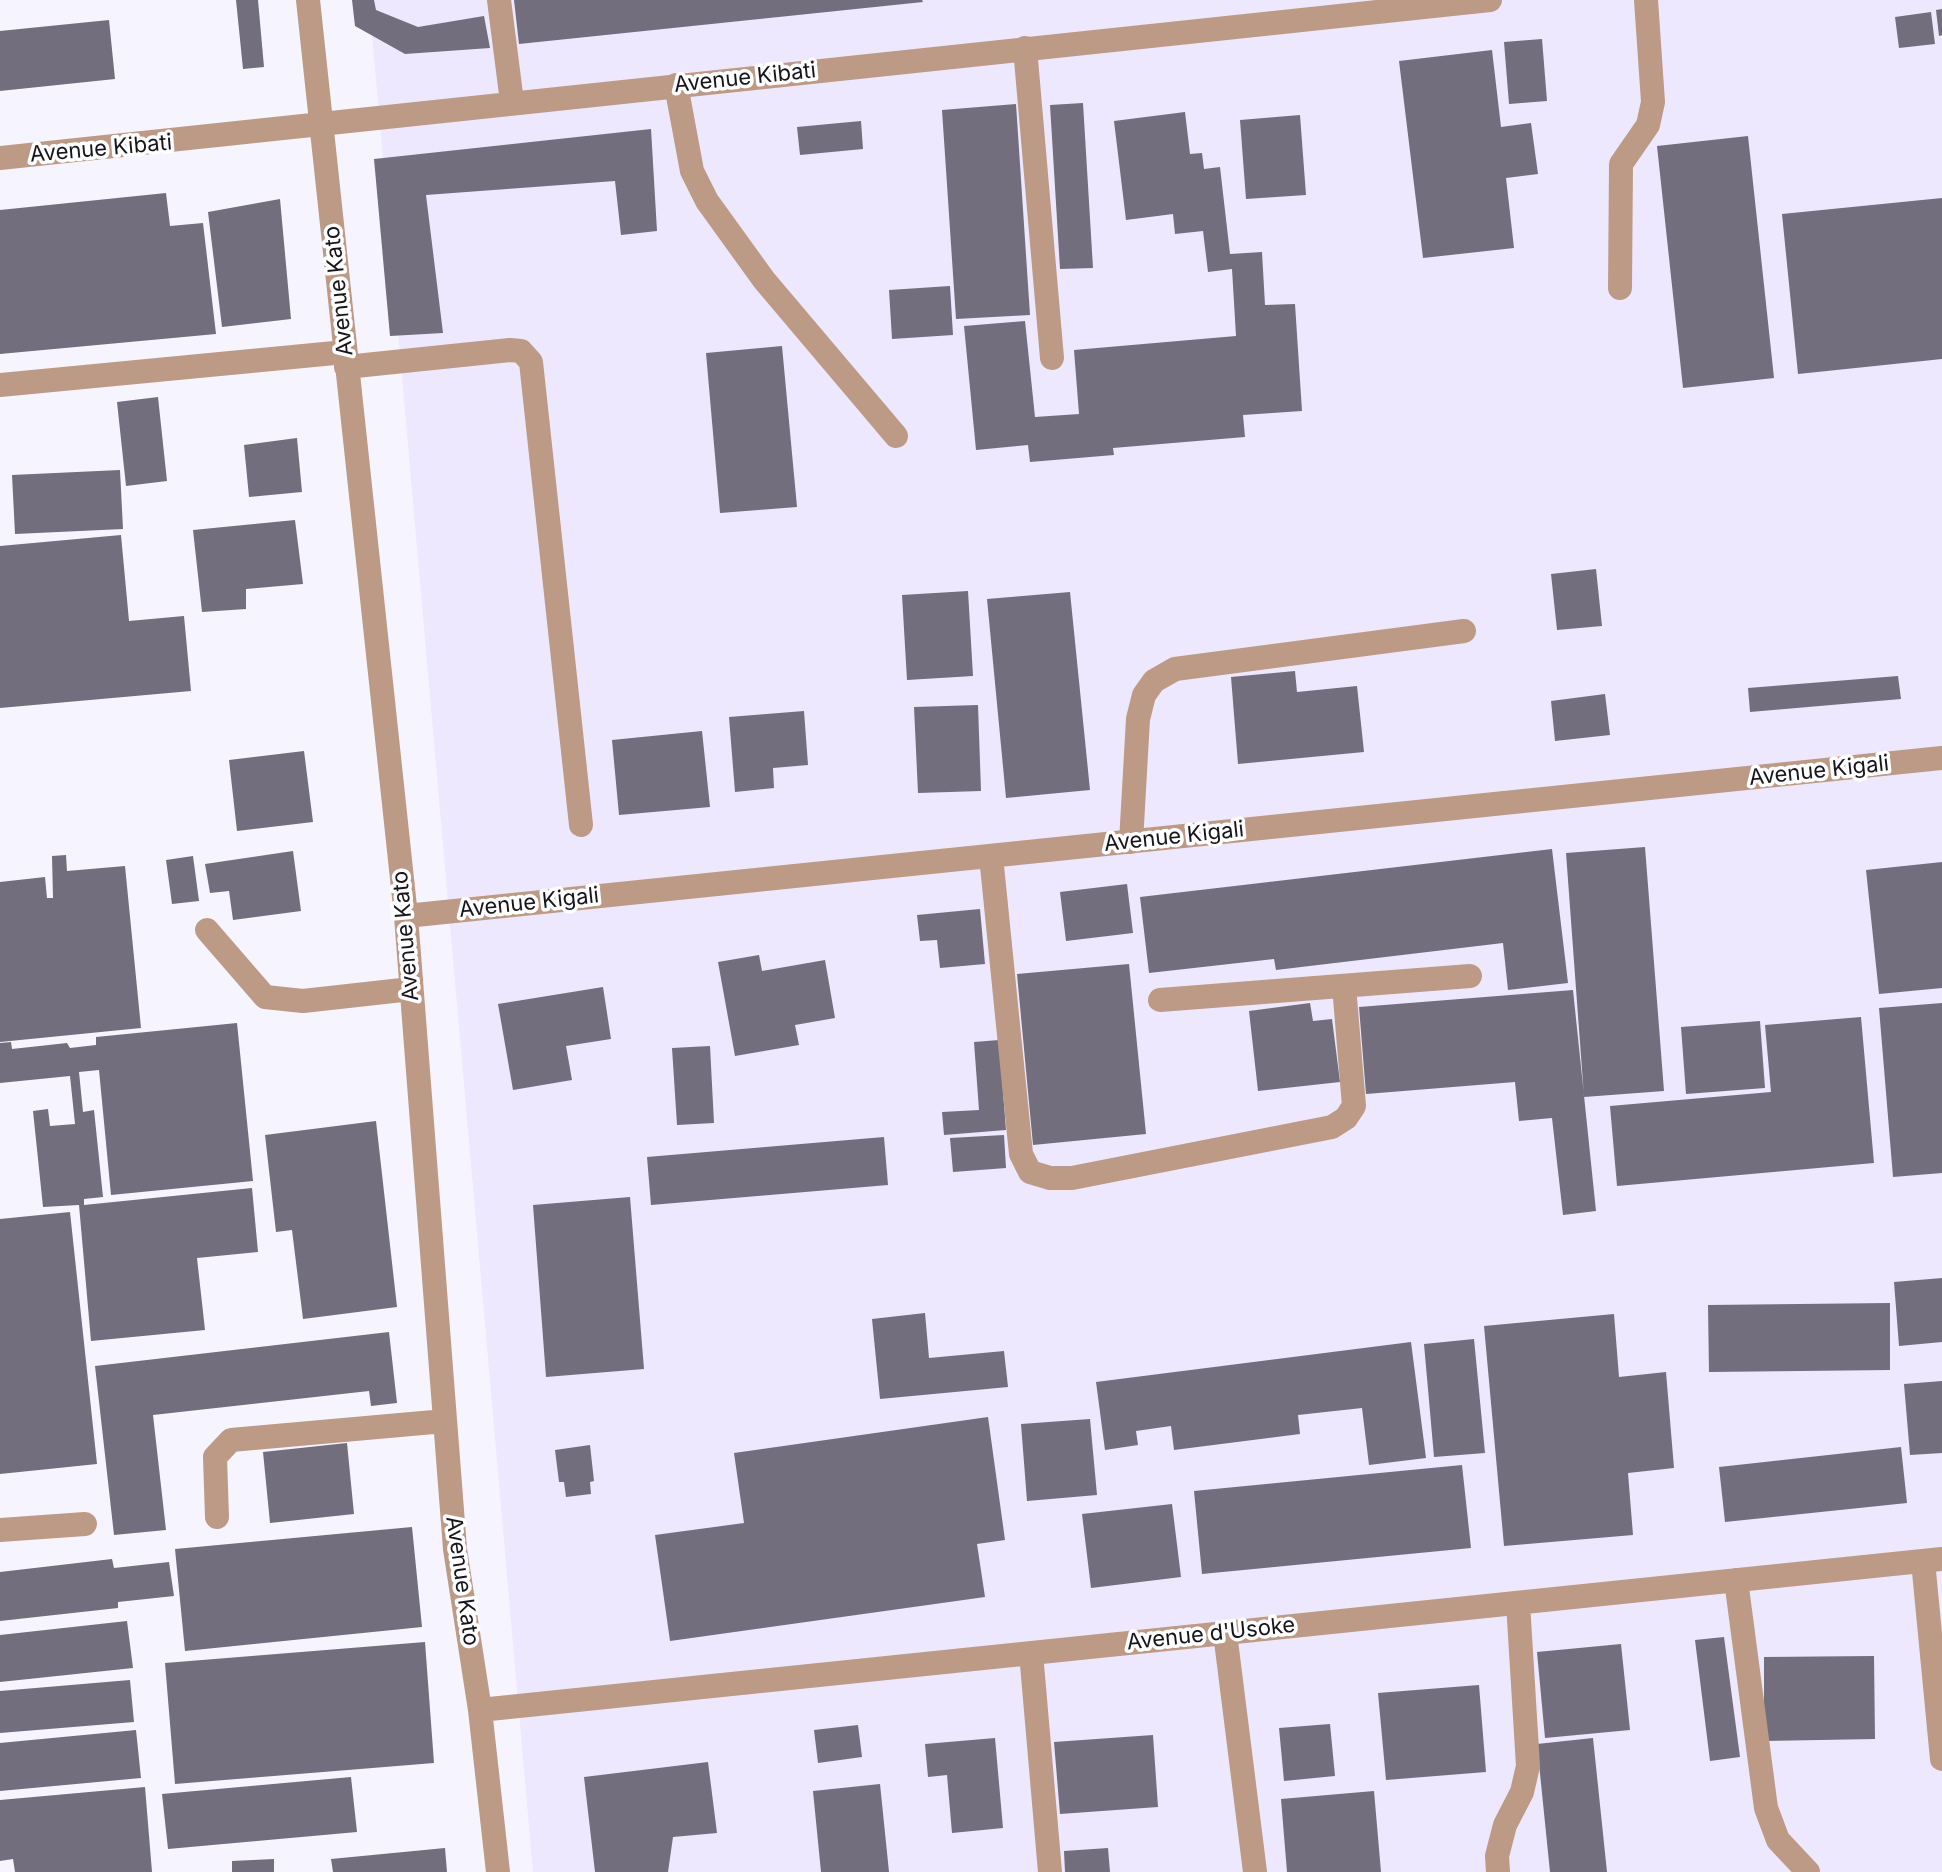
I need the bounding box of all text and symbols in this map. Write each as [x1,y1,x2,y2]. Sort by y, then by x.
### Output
street label: Avenue Kibati [673,57,817,99]
street label: Avenue Kibati [29,130,173,168]
street label: Avenue Kato [319,225,359,357]
street label: Avenue Kigali [1748,751,1890,791]
street label: Avenue Kigali [1103,817,1245,857]
street label: Avenue Kato [387,870,425,1002]
street label: Avenue Kigali [458,883,600,923]
street label: Avenue Kato [440,1514,484,1648]
street label: Avenue d'Usoke [1126,1612,1296,1656]

